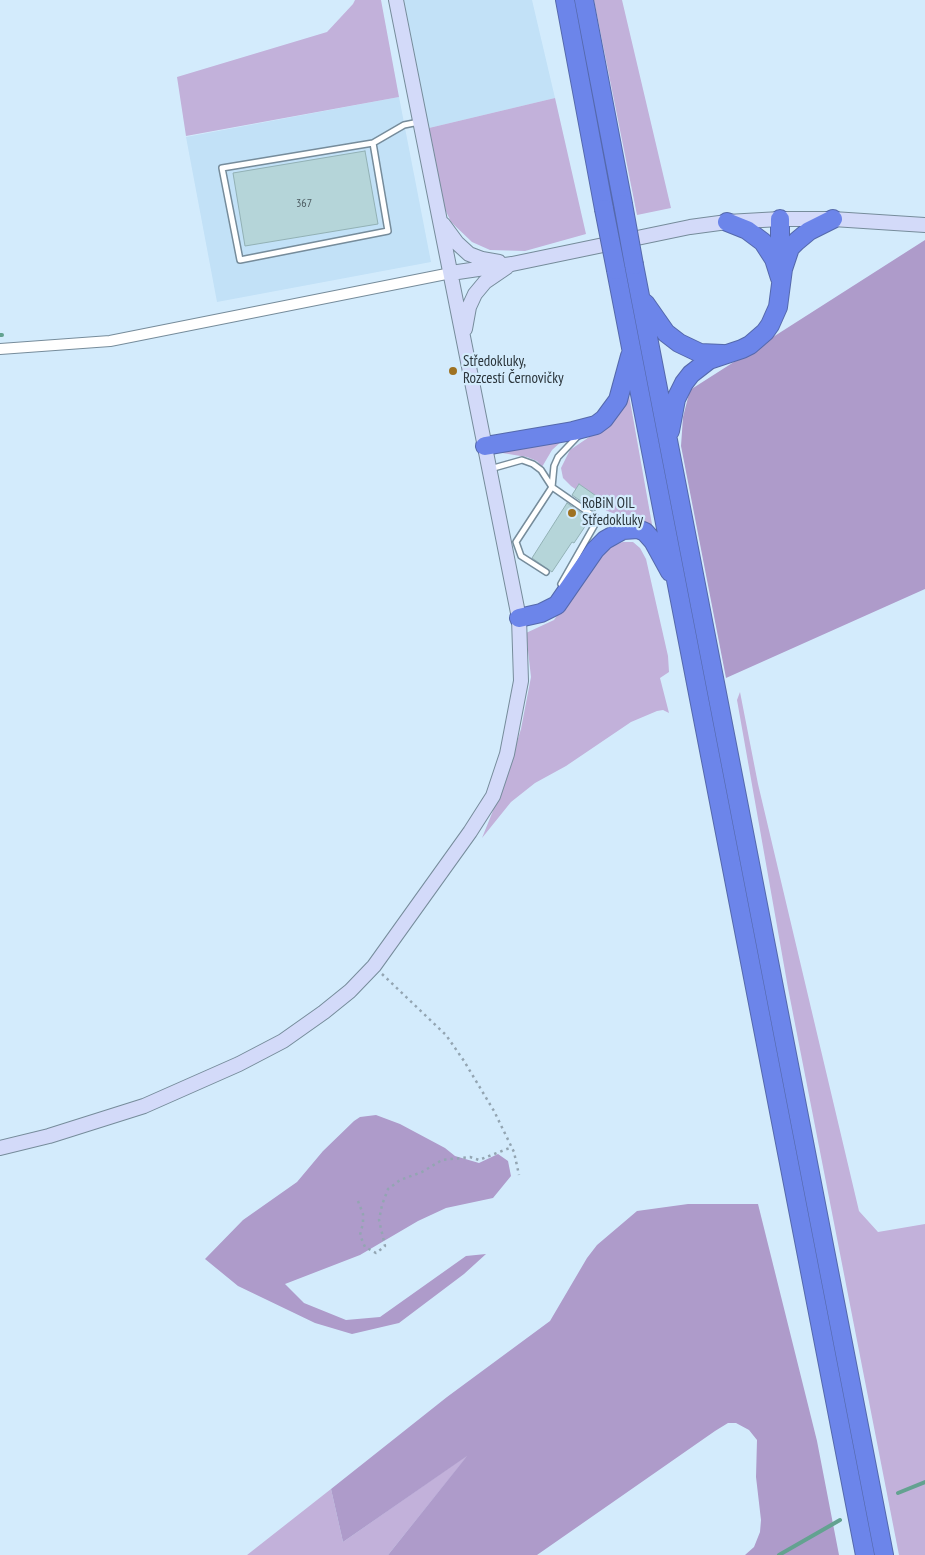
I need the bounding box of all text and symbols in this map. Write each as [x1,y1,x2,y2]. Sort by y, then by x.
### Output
house number: 367 [296,197,312,211]
place label: Středokluky, Rozcestí Černovičky [463,353,564,388]
marker: Středokluky, Rozcestí Černovičky [447,365,459,377]
place label: RoBiN OIL Středokluky [582,495,643,530]
marker: RoBiN OIL Středokluky [566,507,578,519]

